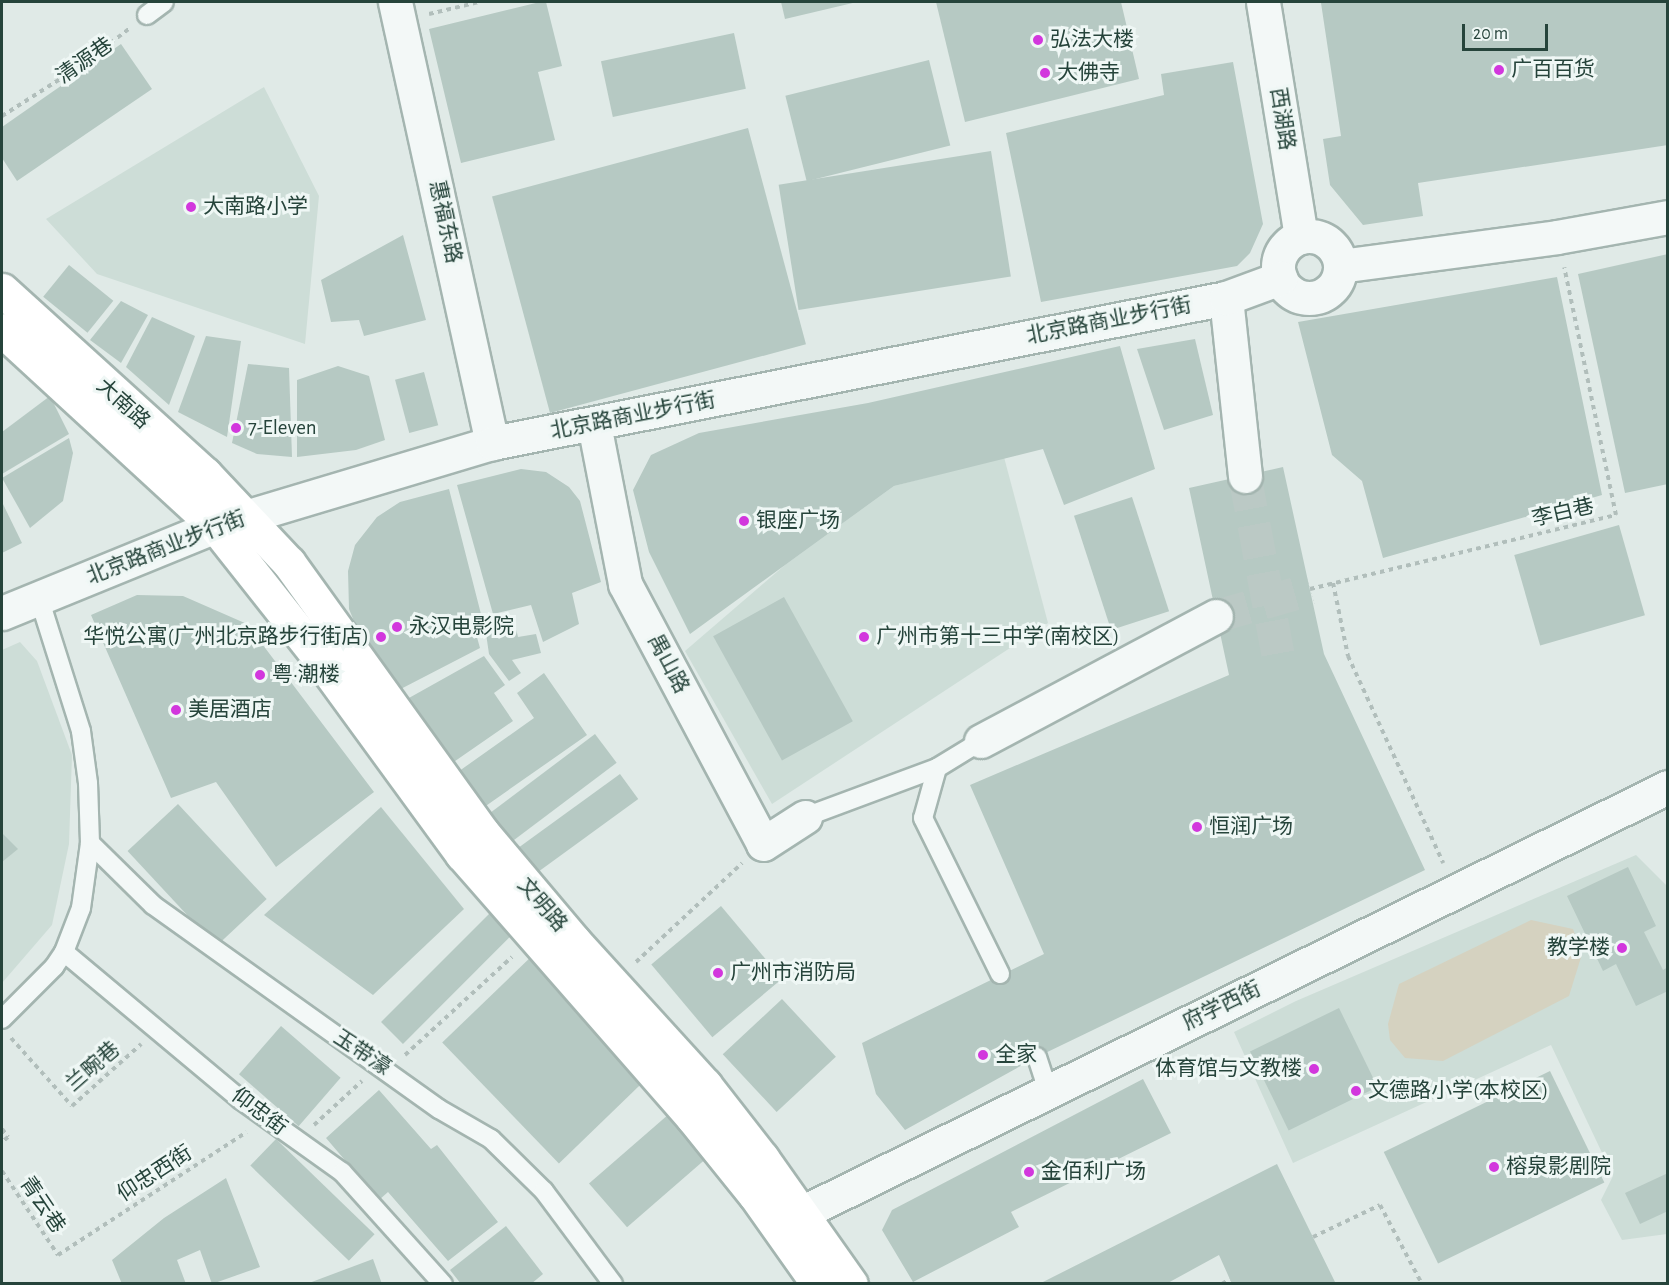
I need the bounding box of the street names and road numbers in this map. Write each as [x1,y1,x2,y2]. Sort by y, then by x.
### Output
street label: 清源巷 [52,33,118,89]
street label: 西湖路 [1265,86,1299,152]
street label: 惠福东路 [424,178,466,266]
street label: 北京路商业步行街 [1024,293,1194,349]
street label: 大南路 [91,374,155,434]
street label: 北京路商业步行街 [548,388,718,444]
street label: 李白巷 [1529,494,1597,532]
street label: 北京路商业步行街 [83,506,249,590]
street label: 禺山路 [642,630,694,698]
street label: 文明路 [512,873,572,937]
street label: 府学西街 [1179,976,1265,1036]
street label: 玉带濠 [329,1025,395,1081]
street label: 兰畹巷 [61,1037,125,1097]
street label: 仰忠街 [226,1083,292,1141]
street label: 仰忠西街 [113,1141,197,1207]
street label: 青云巷 [14,1172,70,1238]

